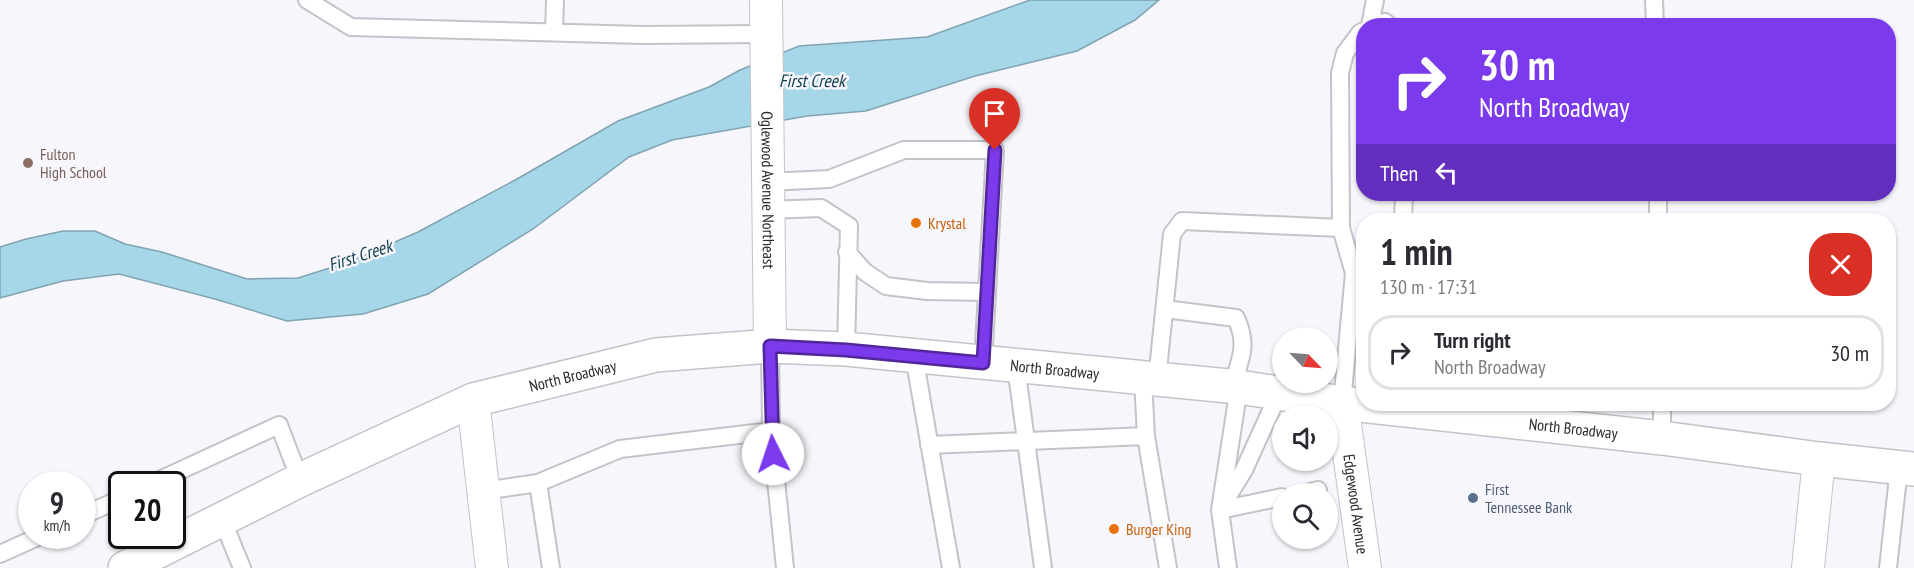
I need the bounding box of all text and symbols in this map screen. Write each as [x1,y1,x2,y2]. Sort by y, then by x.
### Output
text: 30 m [1479,37,1556,92]
icon: right [1380,42,1458,120]
water label: First Creek [779,69,847,92]
pin [969,88,1020,150]
text: North Broadway [1479,90,1629,124]
icon: arrive [978,97,1011,130]
street label: Oglewood Avenue Northeast [757,111,779,269]
place label: Fulton High School [40,144,107,182]
marker: Fulton High School [21,156,35,170]
icon: left [1430,156,1463,189]
text: Then [1380,159,1418,187]
place label: Krystal [928,213,966,233]
marker: Krystal [909,216,923,230]
text: 1 min [1380,228,1453,275]
water label: First Creek [325,233,397,276]
button: close [1809,233,1872,296]
text: 130 m · 17:31 [1380,274,1477,300]
text: Turn right [1434,326,1511,354]
north arrow [1272,327,1338,393]
map controls [1272,327,1338,549]
icon: right [1383,336,1416,369]
text: 30 m [1830,339,1869,367]
text: North Broadway [1434,354,1545,380]
street label: North Broadway [527,355,618,396]
street label: North Broadway [1009,355,1100,383]
button: sound [1272,405,1338,471]
street label: North Broadway [1528,413,1619,443]
position arrow [741,422,805,486]
street label: Edgewood Avenue [1339,453,1373,555]
speed limit sign: 20 [108,471,186,549]
place label: First Tennessee Bank [1485,479,1573,517]
text: 9 [50,483,64,522]
button: search [1272,483,1338,549]
marker: First Tennessee Bank [1466,491,1480,505]
text: km/h [44,516,70,535]
place label: Burger King [1126,519,1191,539]
marker: Burger King [1107,522,1121,536]

